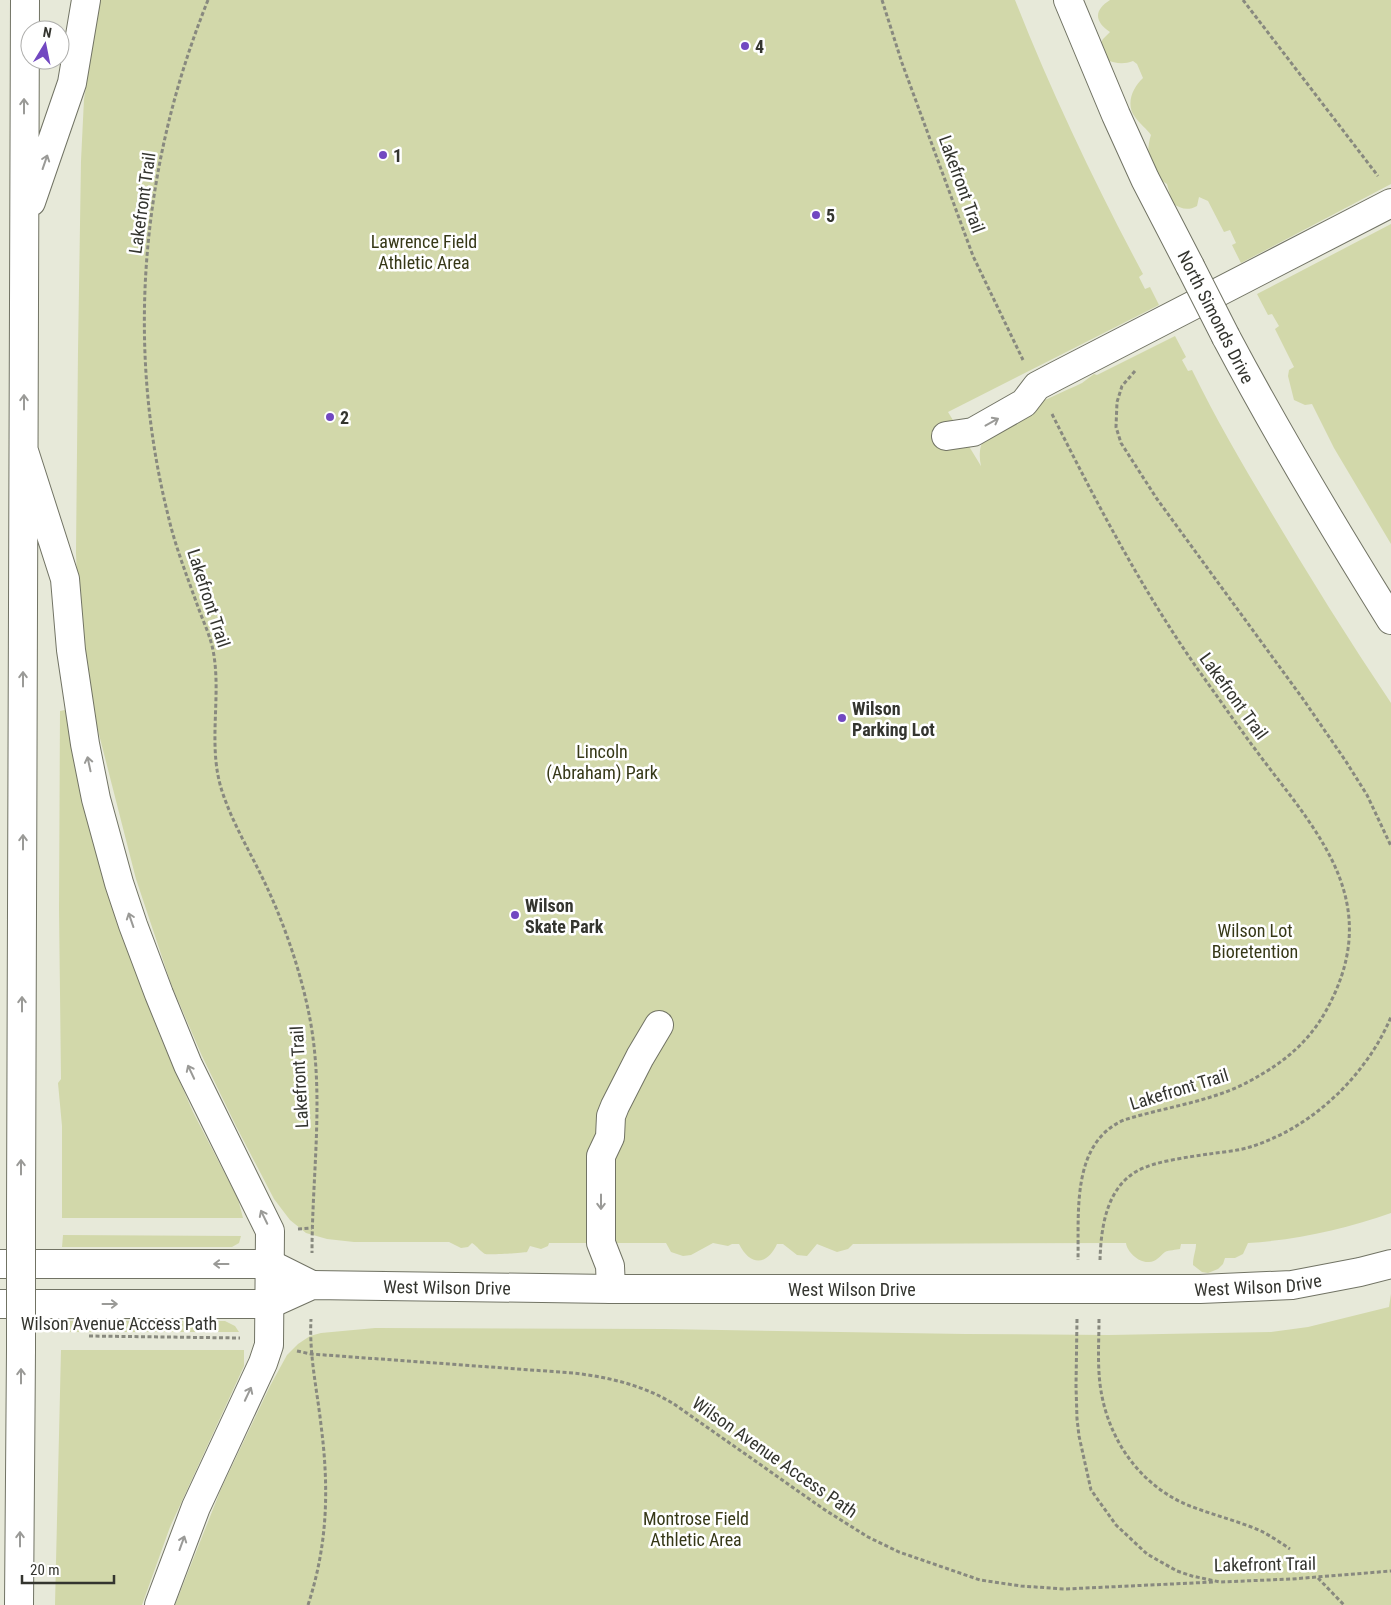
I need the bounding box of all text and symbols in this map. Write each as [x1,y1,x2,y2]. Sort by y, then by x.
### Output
north arrow [20,20,70,70]
text: N [42,24,53,41]
place label: 4 [755,36,764,57]
marker: 4 [739,40,751,52]
one-way arrow [19,98,29,114]
street label: Lakefront Trail [935,132,989,236]
place label: 1 [393,145,402,166]
marker: 1 [377,149,389,161]
street label: Lakefront Trail [124,151,160,255]
one-way arrow [41,155,50,170]
place label: 5 [826,205,835,226]
marker: 5 [810,209,822,221]
park label: Lawrence Field Athletic Area [371,231,477,273]
street label: North Simonds Drive [1173,247,1259,387]
one-way arrow [19,394,29,410]
place label: 2 [340,407,349,428]
marker: 2 [324,411,336,423]
one-way arrow [984,416,999,426]
street label: Lakefront Trail [183,546,235,650]
street label: Lakefront Trail [1195,649,1273,743]
one-way arrow [18,671,28,688]
place label: Wilson Parking Lot [852,698,935,740]
marker: Wilson Parking Lot [836,712,848,724]
park label: Lincoln (Abraham) Park [546,741,658,784]
one-way arrow [84,756,93,772]
one-way arrow [18,834,28,850]
place label: Wilson Skate Park [525,895,604,937]
marker: Wilson Skate Park [509,909,521,921]
one-way arrow [126,913,136,929]
park label: Wilson Lot Bioretention [1212,920,1298,962]
one-way arrow [17,996,27,1012]
street label: Lakefront Trail [286,1025,312,1129]
street label: Lakefront Trail [1127,1064,1231,1114]
one-way arrow [185,1065,195,1080]
one-way arrow [16,1159,26,1175]
one-way arrow [596,1193,606,1209]
one-way arrow [259,1209,269,1224]
one-way arrow [214,1259,230,1269]
street label: West Wilson Drive [1194,1269,1323,1300]
street label: West Wilson Drive [383,1275,511,1298]
street label: West Wilson Drive [788,1279,916,1300]
one-way arrow [102,1299,118,1309]
street label: Wilson Avenue Access Path [21,1313,217,1334]
one-way arrow [16,1369,26,1385]
one-way arrow [244,1387,254,1402]
street label: Wilson Avenue Access Path [688,1392,862,1522]
park label: Montrose Field Athletic Area [643,1508,749,1550]
one-way arrow [15,1531,25,1548]
one-way arrow [178,1536,187,1551]
scale bar [22,1552,115,1584]
street label: Lakefront Trail [1214,1553,1316,1575]
text: 20 m [30,1561,60,1579]

